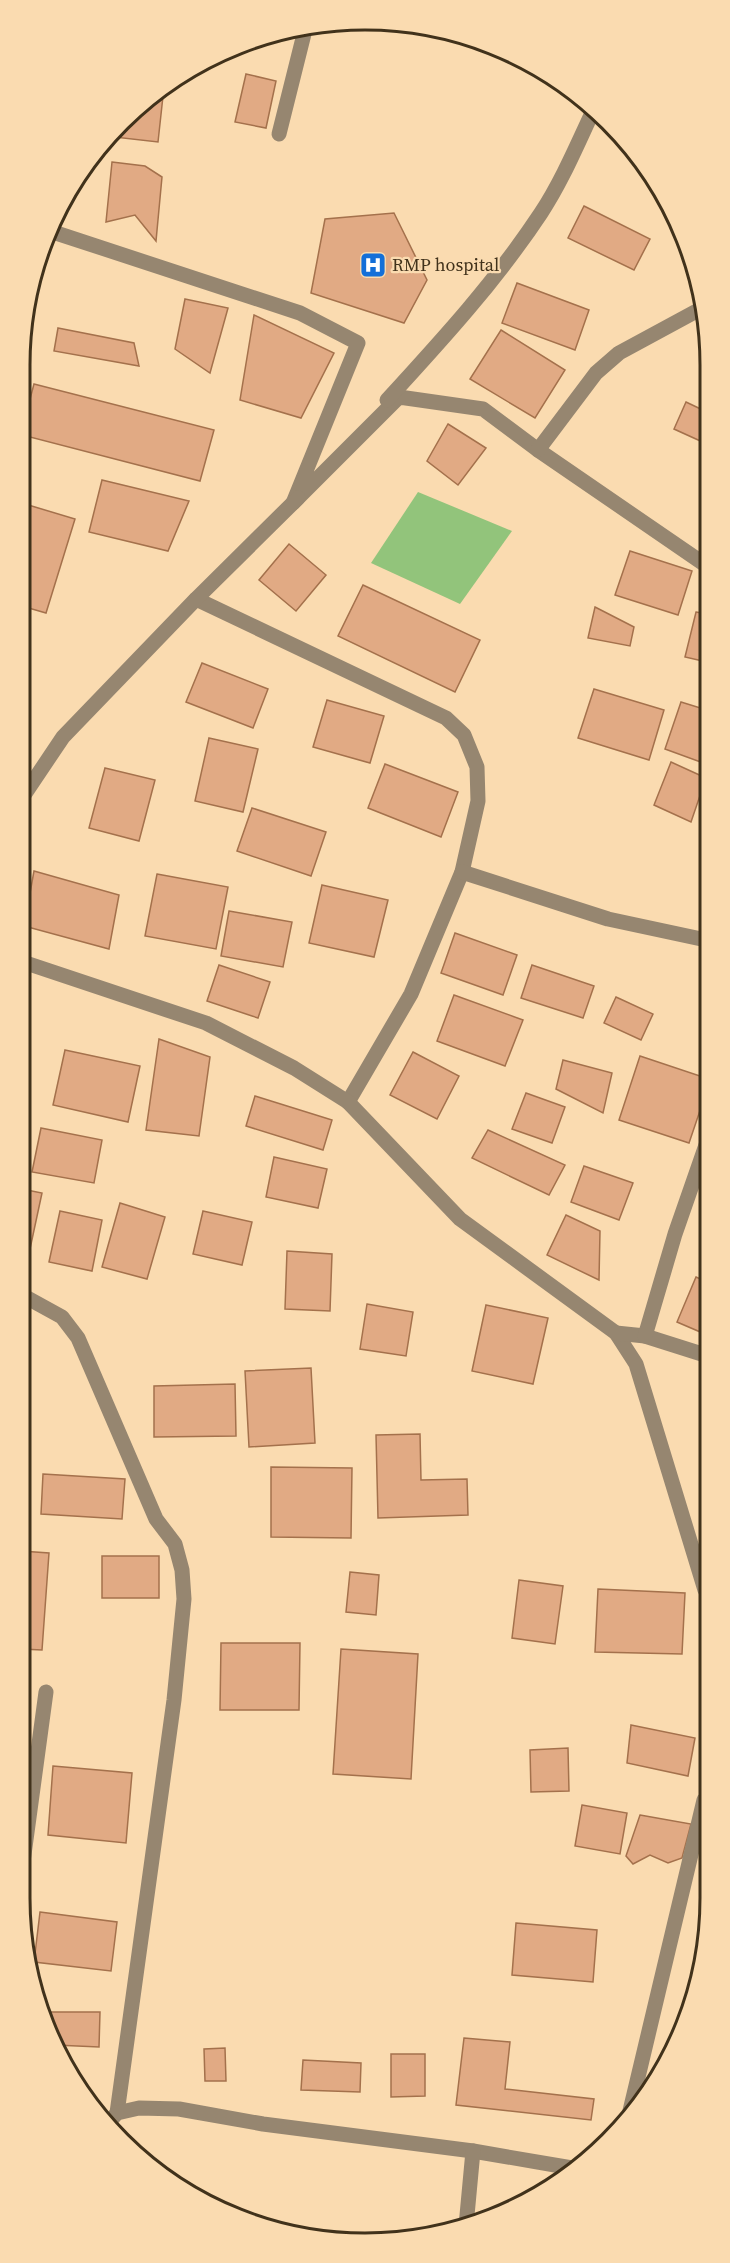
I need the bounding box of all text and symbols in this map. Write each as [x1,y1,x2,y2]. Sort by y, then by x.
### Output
hospital icon: RMP hospital [358,250,388,280]
place label: RMP hospital [392,252,499,277]

